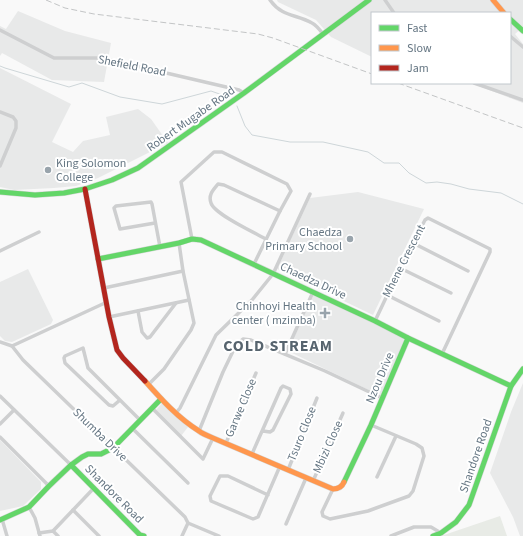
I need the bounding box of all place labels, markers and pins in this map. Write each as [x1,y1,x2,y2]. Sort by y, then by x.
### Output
place label: King Solomon College [56,155,126,186]
marker: King Solomon College [43,165,53,175]
place label: Chaedza Primary School [265,224,342,255]
marker: Chaedza Primary School [345,234,355,244]
place label: Chinhoyi Health center ( mzimba) [232,298,316,329]
marker: Chinhoyi Health center ( mzimba) [319,307,331,319]

